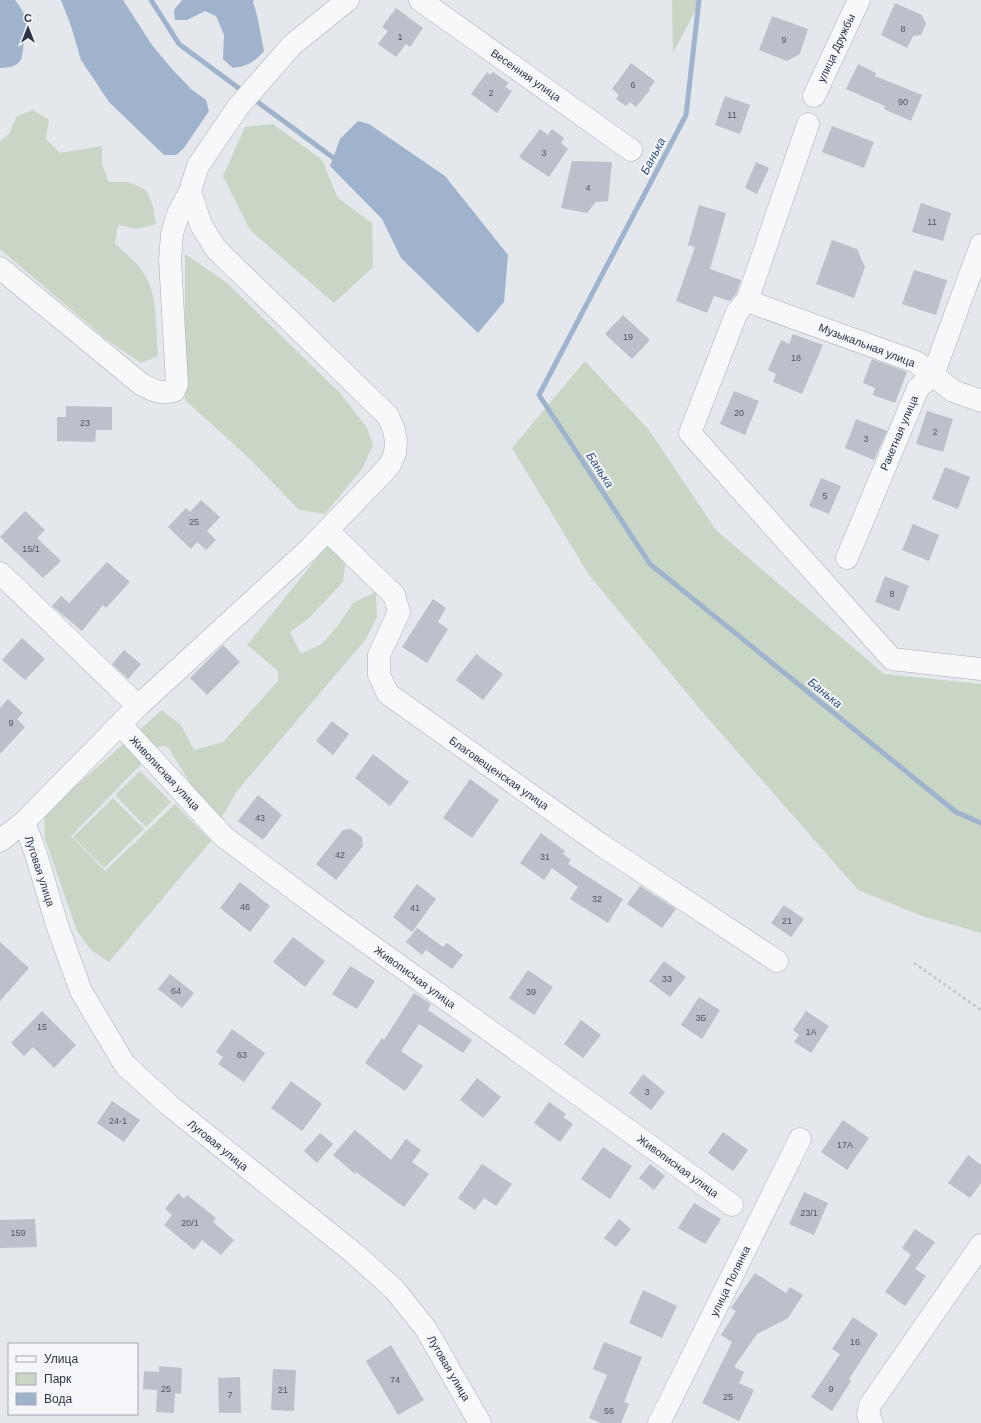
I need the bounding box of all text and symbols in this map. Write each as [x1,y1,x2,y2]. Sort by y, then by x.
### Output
north arrow [8,8,48,48]
text: С [24,12,32,24]
street label: улица Дружбы [815,12,857,84]
house number: 8 [900,24,906,34]
house number: 1 [397,32,403,42]
house number: 9 [781,35,787,45]
street label: Весенняя улица [489,46,564,104]
house number: 6 [630,80,636,90]
house number: 2 [488,88,494,98]
house number: 90 [898,97,908,107]
house number: 11 [727,110,737,120]
water label: Банька [637,135,669,177]
house number: 3 [541,148,547,158]
house number: 4 [585,183,591,193]
house number: 11 [927,217,937,227]
street label: Музыкальная улица [817,321,918,369]
house number: 19 [623,332,633,342]
house number: 18 [791,353,801,363]
street label: Ракетная улица [878,393,921,472]
house number: 20 [734,408,744,418]
house number: 23 [80,418,90,428]
house number: 2 [932,427,938,437]
house number: 3 [863,434,869,444]
water label: Банька [583,450,617,491]
house number: 5 [822,491,828,501]
house number: 25 [189,517,199,527]
house number: 15/1 [22,544,40,554]
house number: 8 [889,589,895,599]
water label: Банька [805,675,845,711]
house number: 9 [8,718,14,728]
street label: Живописная улица [127,733,203,813]
street label: Благовещенская улица [447,734,552,812]
house number: 43 [255,813,265,823]
street label: Луговая улица [23,834,57,909]
house number: 42 [335,850,345,860]
house number: 31 [540,852,550,862]
house number: 32 [592,894,602,904]
house number: 46 [240,902,250,912]
house number: 41 [410,903,420,913]
house number: 21 [782,916,792,926]
street label: Живописная улица [372,944,459,1011]
house number: 33 [662,974,672,984]
house number: 64 [171,986,181,996]
house number: 39 [526,987,536,997]
house number: 3Б [696,1013,707,1023]
house number: 15 [37,1022,47,1032]
house number: 1А [805,1027,817,1037]
house number: 63 [237,1050,247,1060]
house number: 3 [644,1087,650,1097]
house number: 24-1 [109,1116,127,1126]
street label: Луговая улица [186,1117,251,1173]
street label: Живописная улица [635,1133,722,1200]
house number: 17А [837,1140,853,1150]
house number: 23/1 [800,1208,818,1218]
house number: 20/1 [181,1218,199,1228]
house number: 159 [10,1228,26,1238]
street label: улица Полянка [708,1243,753,1318]
street label: Луговая улица [425,1333,473,1404]
house number: 16 [850,1337,860,1347]
legend [8,1343,138,1415]
text: Улица [44,1352,78,1366]
text: Парк [44,1372,72,1386]
house number: 74 [390,1375,400,1385]
house number: 25 [161,1384,171,1394]
house number: 9 [828,1384,834,1394]
house number: 21 [278,1385,288,1395]
house number: 7 [227,1390,233,1400]
text: Вода [44,1392,72,1406]
house number: 25 [723,1392,733,1402]
house number: 56 [604,1406,614,1416]

